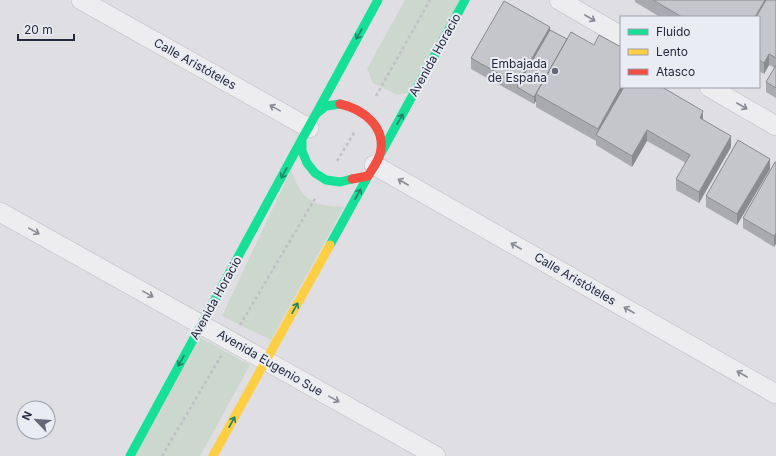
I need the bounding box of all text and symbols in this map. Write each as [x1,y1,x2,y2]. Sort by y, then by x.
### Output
street label: Avenida Horacio [406,11,464,99]
one-way arrow [584,15,596,23]
scale bar [18,16,74,42]
legend [620,16,760,88]
text: 20 m [24,22,53,37]
text: Fluido [656,24,691,39]
one-way arrow [355,28,363,40]
street label: Calle Aristóteles [151,35,239,92]
text: Lento [656,44,688,59]
place label: Embajada de España [488,56,547,85]
text: Atasco [656,64,695,79]
marker: Embajada de España [550,66,560,76]
one-way arrow [736,103,748,111]
one-way arrow [269,104,281,112]
one-way arrow [396,113,404,125]
one-way arrow [279,167,287,179]
one-way arrow [397,177,409,185]
one-way arrow [354,189,362,201]
one-way arrow [28,228,40,235]
one-way arrow [510,242,522,250]
street label: Calle Aristóteles [532,249,619,308]
street label: Avenida Horacio [187,254,245,342]
one-way arrow [142,291,154,298]
one-way arrow [291,302,299,314]
one-way arrow [623,306,635,314]
street label: Avenida Eugenio Sue [215,326,326,399]
one-way arrow [177,355,185,367]
one-way arrow [736,370,748,378]
one-way arrow [328,396,340,403]
north arrow [16,400,56,440]
text: N [19,409,35,423]
one-way arrow [228,416,236,428]

